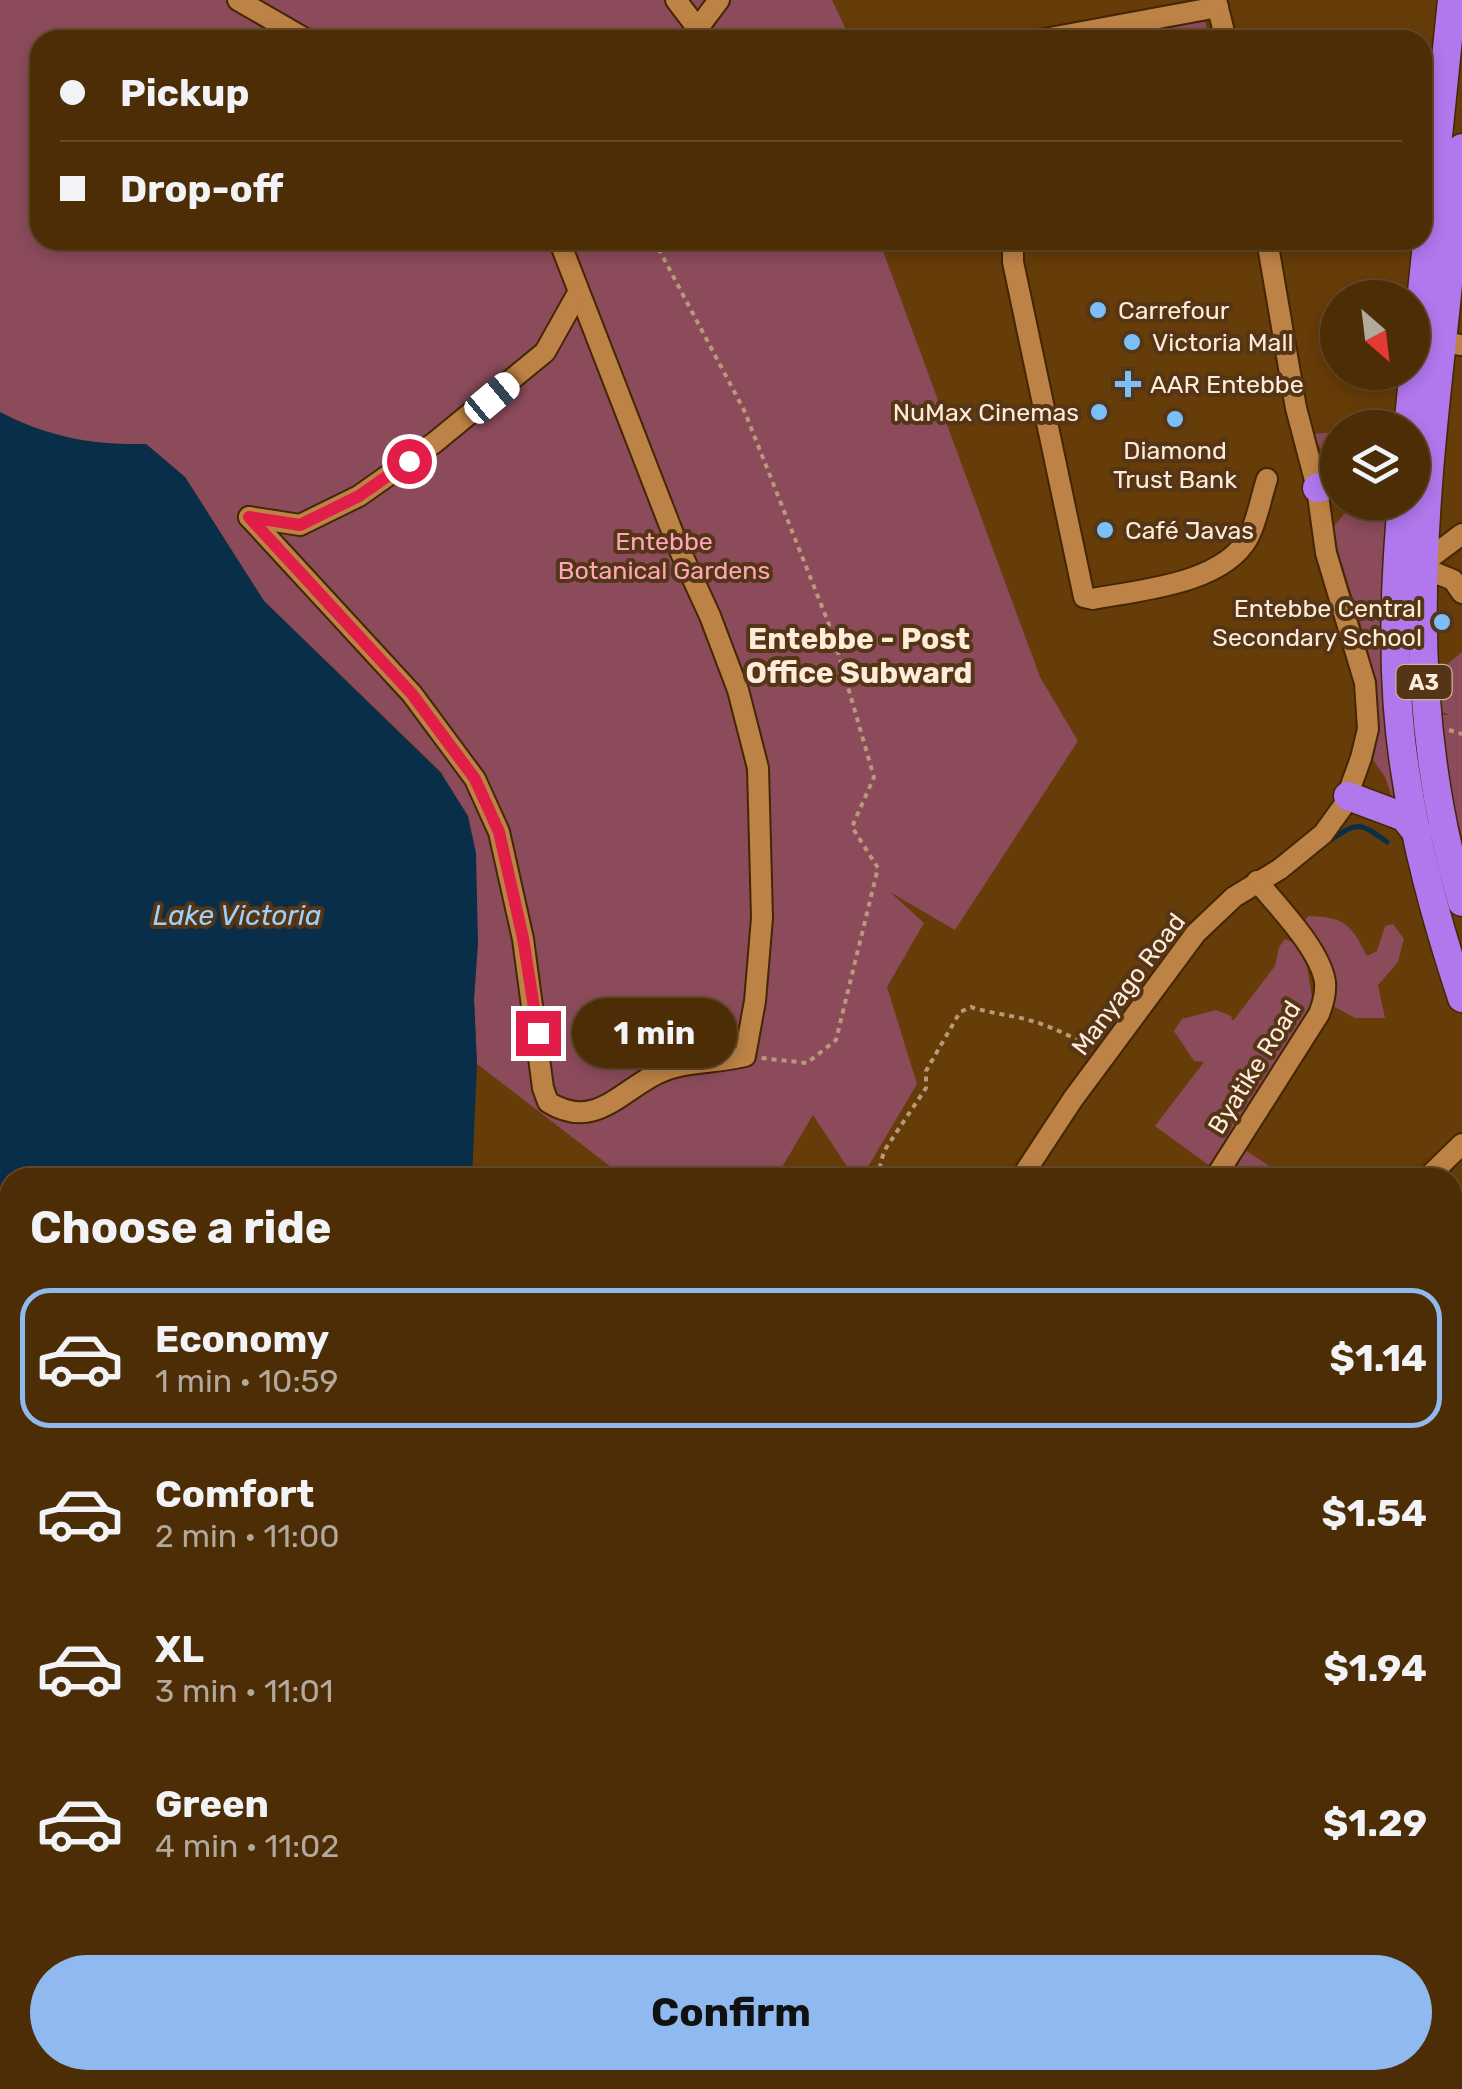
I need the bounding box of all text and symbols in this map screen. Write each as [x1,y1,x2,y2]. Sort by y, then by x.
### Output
text: Pickup [120,70,249,116]
text: Drop-off [120,166,283,212]
north arrow [1320,280,1430,390]
map controls [1320,280,1430,520]
place label: Carrefour [1118,296,1230,325]
marker: Carrefour [1087,299,1109,321]
place label: Victoria Mall [1152,328,1294,357]
marker: Victoria Mall [1121,331,1143,353]
car [459,367,525,429]
place label: AAR Entebbe [1150,370,1304,399]
marker: AAR Entebbe [1115,371,1141,397]
place label: NuMax Cinemas [893,398,1079,427]
marker: NuMax Cinemas [1088,401,1110,423]
marker: Diamond Trust Bank [1164,408,1186,430]
button: layers [1320,410,1430,520]
place label: Diamond Trust Bank [1113,436,1237,494]
route start [387,439,432,484]
place label: Café Javas [1125,516,1254,545]
marker: Café Javas [1094,519,1116,541]
park label: Entebbe Botanical Gardens [558,527,770,585]
place label: Entebbe Central Secondary School [1212,594,1422,652]
marker: Entebbe Central Secondary School [1431,611,1453,633]
district label: Entebbe - Post Office Subward [746,621,972,691]
road number: A3 [1396,665,1452,699]
water label: Lake Victoria [153,899,321,932]
street label: Manyago Road [1066,908,1191,1061]
street label: Byatike Road [1202,995,1307,1139]
callout: 1 min [573,998,738,1068]
route end [516,1011,561,1056]
text: 1 min [614,1014,695,1052]
text: Choose a ride [30,1201,332,1254]
icon: car [35,1313,125,1403]
text: Economy [155,1316,329,1362]
text: $1.14 [1330,1335,1427,1381]
text: 1 min · 10:59 [155,1362,339,1400]
icon: car [35,1468,125,1558]
text: Comfort [155,1471,314,1517]
text: $1.54 [1321,1490,1427,1536]
text: 2 min · 11:00 [155,1517,340,1555]
icon: car [35,1623,125,1713]
text: XL [155,1626,204,1672]
text: $1.94 [1323,1645,1427,1691]
text: 3 min · 11:01 [155,1672,334,1710]
icon: car [35,1778,125,1868]
text: Green [155,1781,269,1827]
text: $1.29 [1323,1800,1427,1846]
text: 4 min · 11:02 [155,1827,339,1865]
button: Confirm [30,1955,1432,2070]

